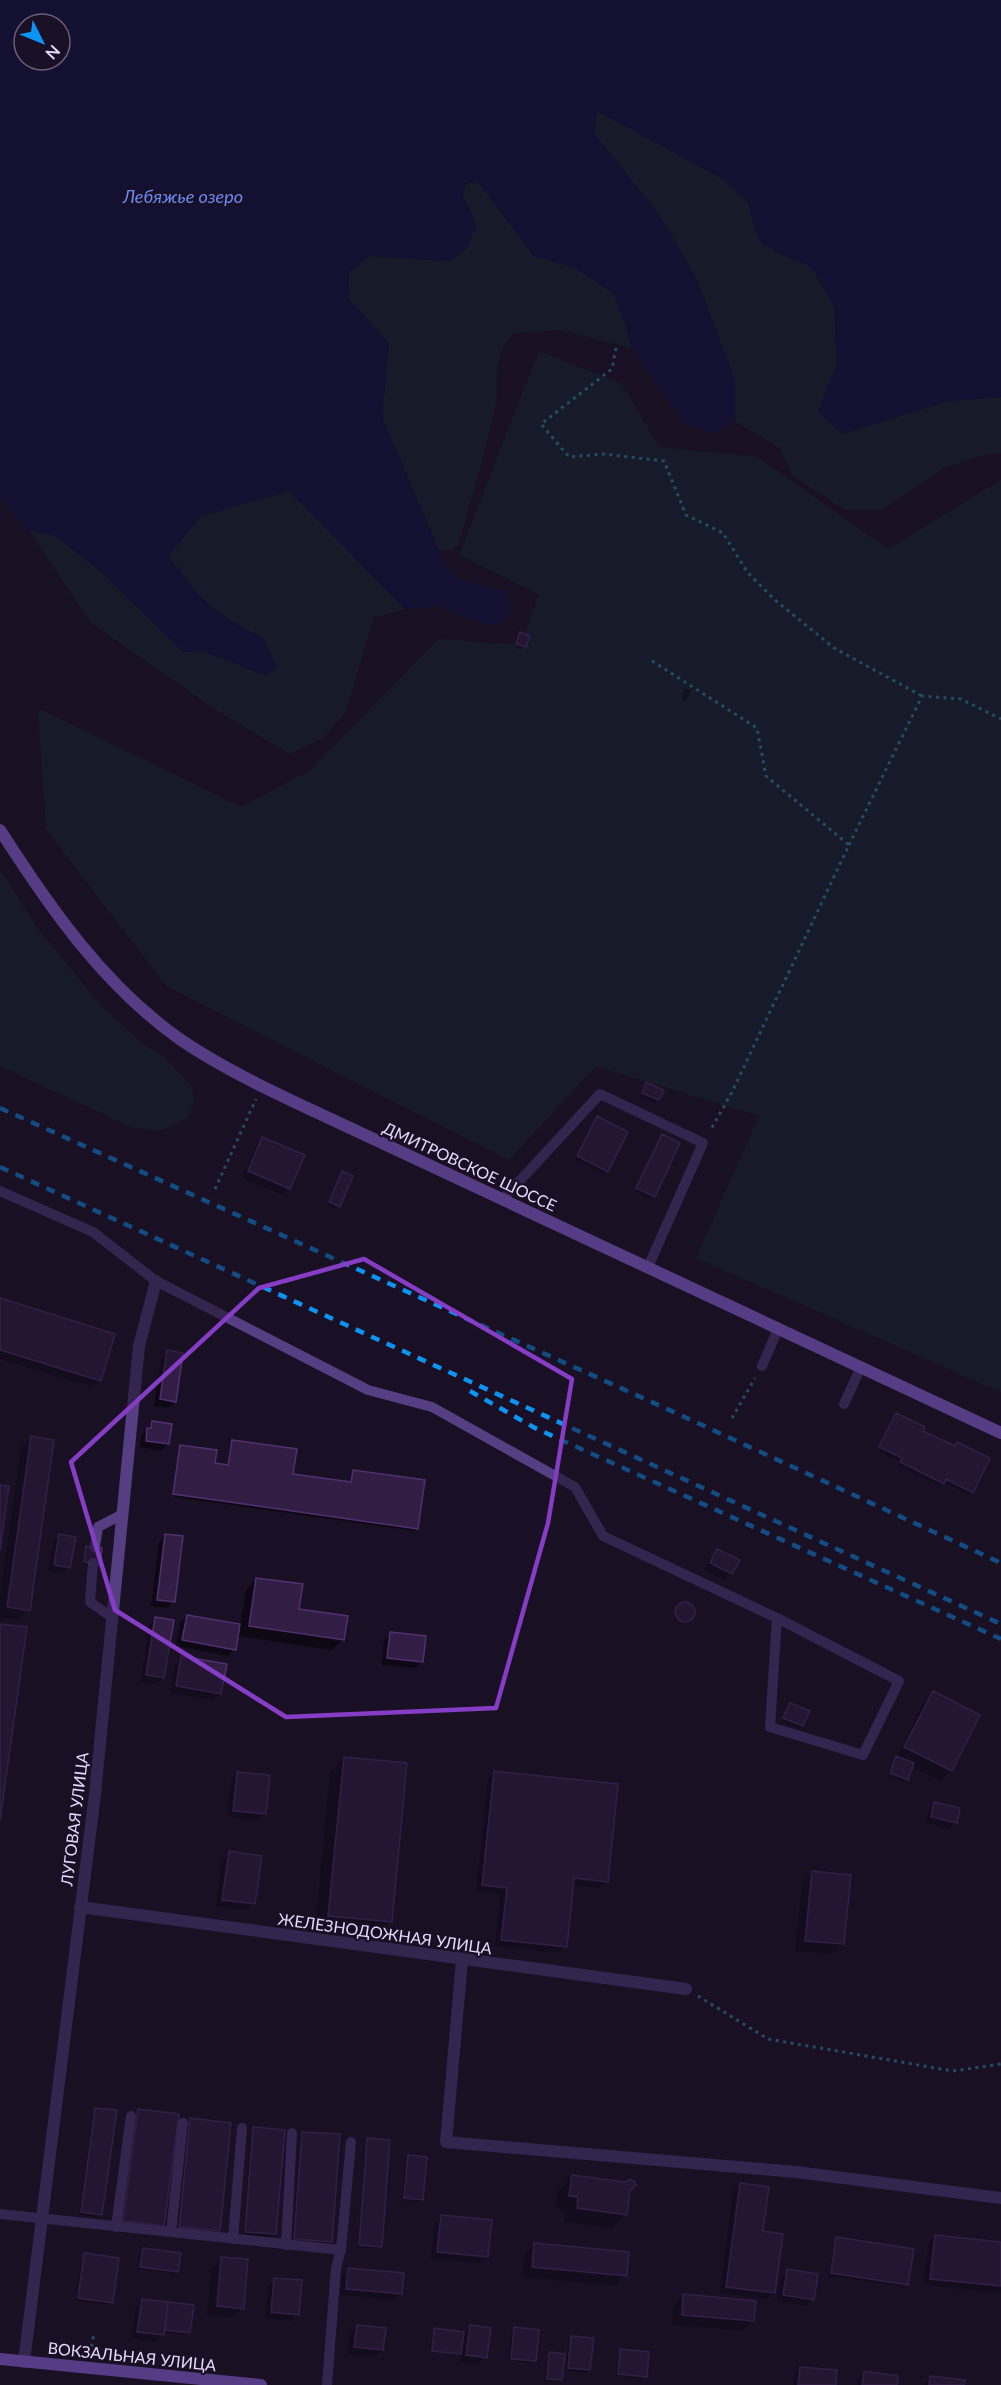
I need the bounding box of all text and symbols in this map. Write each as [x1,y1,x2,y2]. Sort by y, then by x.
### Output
north arrow [12,12,72,72]
text: N [42,42,64,64]
water label: Лебяжье озеро [122,185,243,207]
street label: ДМИТРОВСКОЕ ШОССЕ [380,1117,560,1215]
street label: ЛУГОВАЯ УЛИЦА [56,1751,92,1888]
street label: ЖЕЛЕЗНОДОЖНАЯ УЛИЦА [277,1909,493,1957]
street label: ВОКЗАЛЬНАЯ УЛИЦА [47,2338,217,2374]

